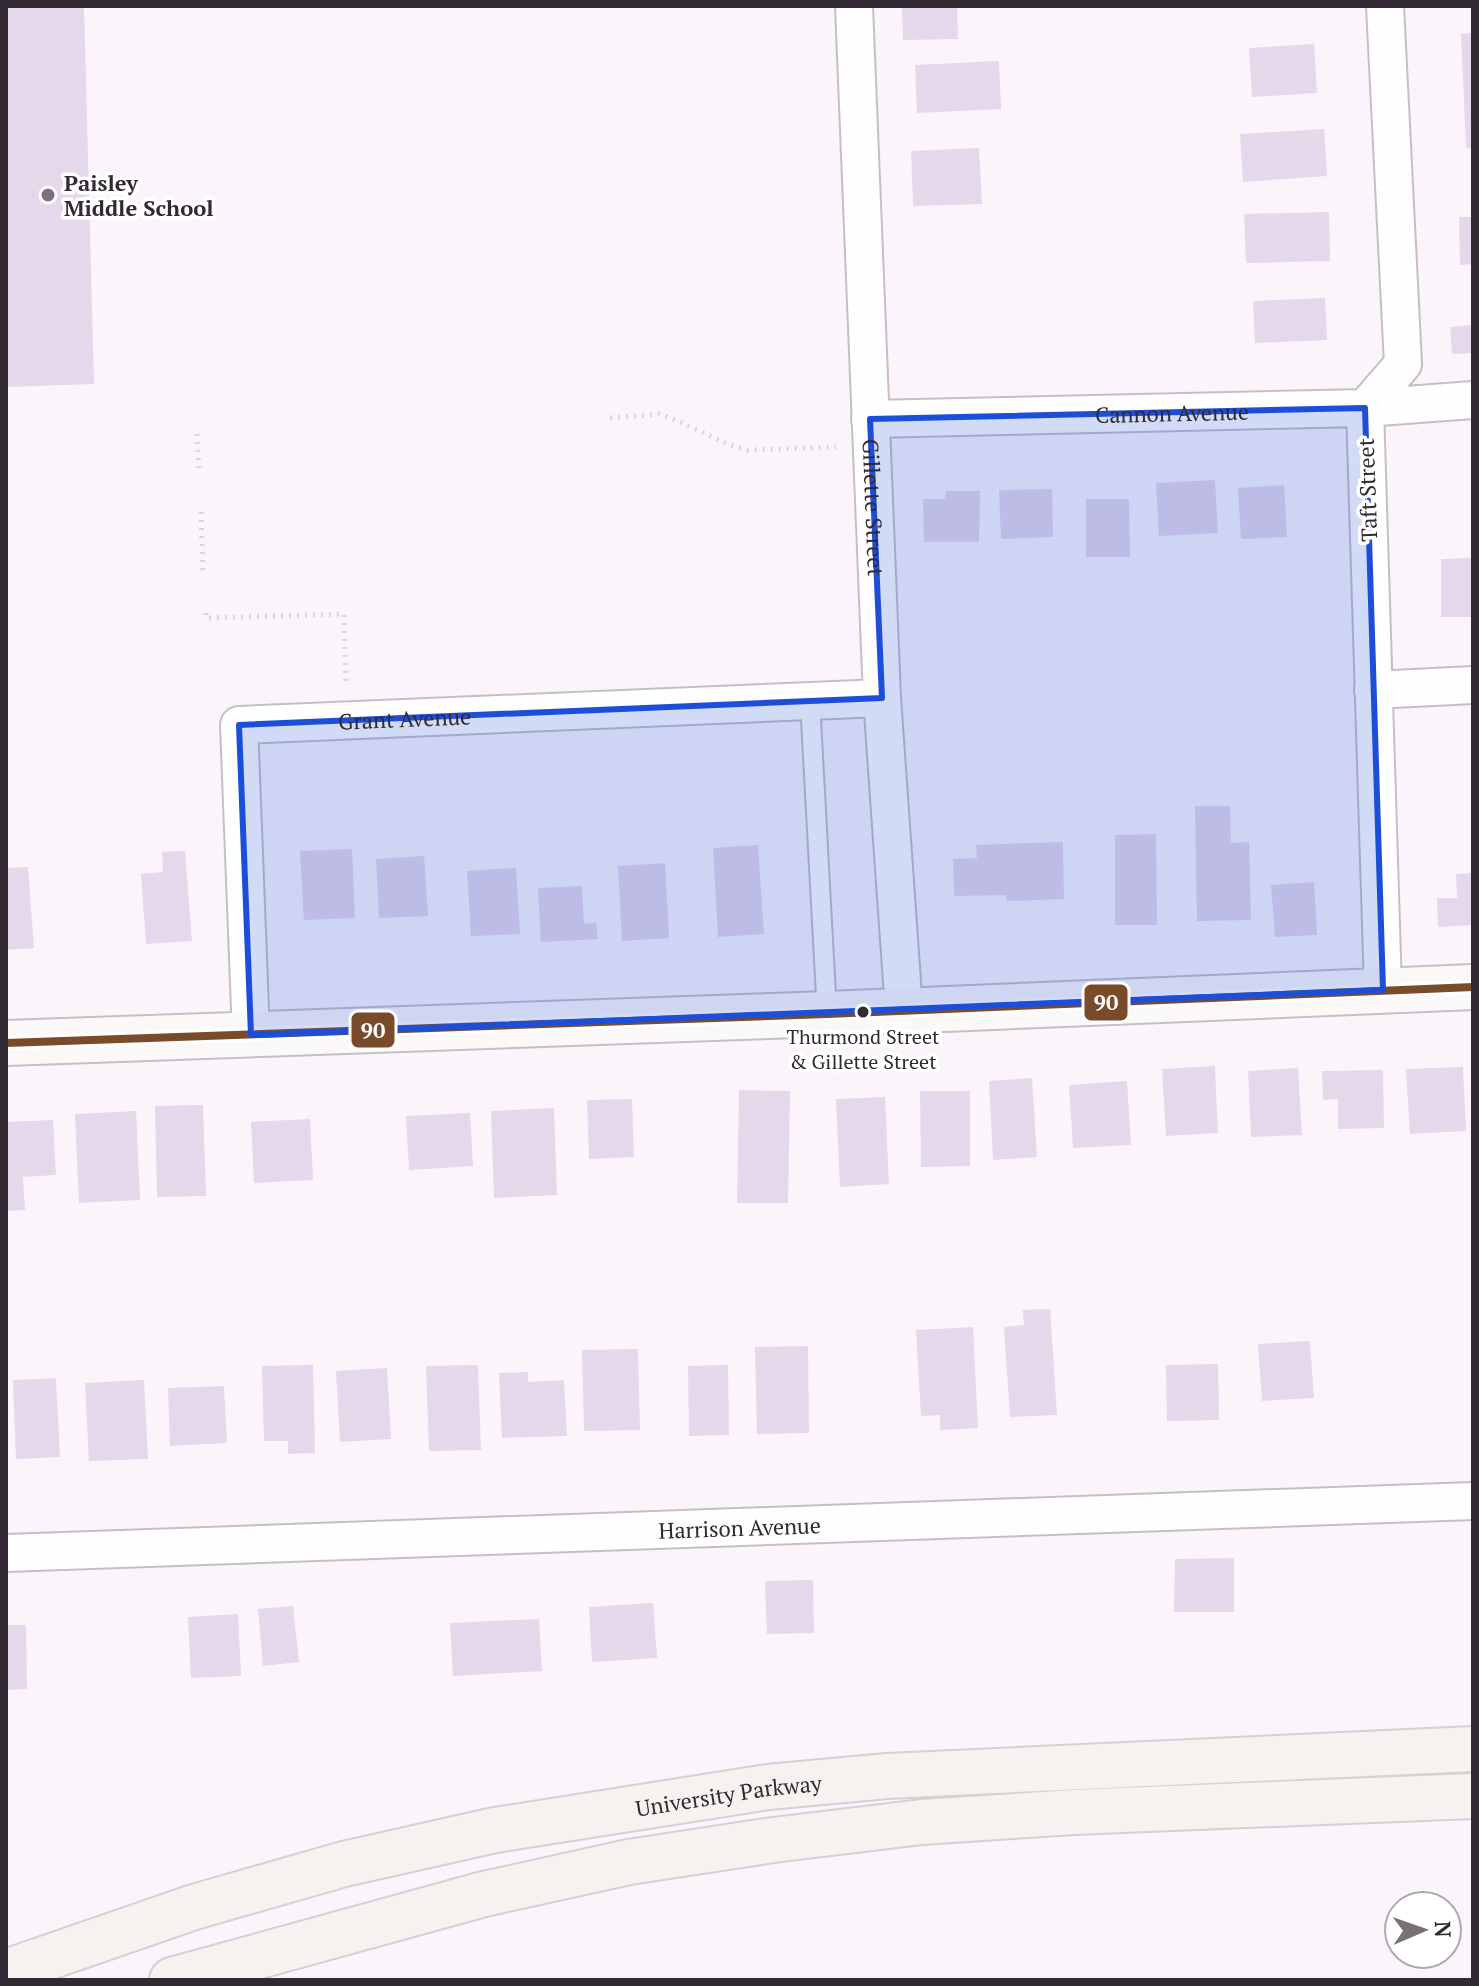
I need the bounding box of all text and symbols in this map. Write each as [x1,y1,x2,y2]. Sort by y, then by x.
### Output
place label: Paisley Middle School [64,168,214,222]
marker: Paisley Middle School [39,186,57,204]
street label: Cannon Avenue [1095,396,1249,428]
street label: Gillette Street [857,438,892,577]
street label: Taft Street [1351,438,1383,542]
street label: Grant Avenue [338,701,472,735]
line badge: 90 [1083,983,1129,1022]
text: 90 [1094,987,1118,1016]
marker: Thurmond Street & Gillette Street [855,1004,871,1020]
line badge: 90 [350,1011,396,1049]
text: 90 [361,1015,385,1044]
place label: Thurmond Street & Gillette Street [787,1023,940,1075]
street label: Harrison Avenue [658,1510,821,1544]
street label: University Parkway [633,1768,824,1822]
north arrow [1383,1890,1463,1970]
text: N [1429,1920,1458,1938]

